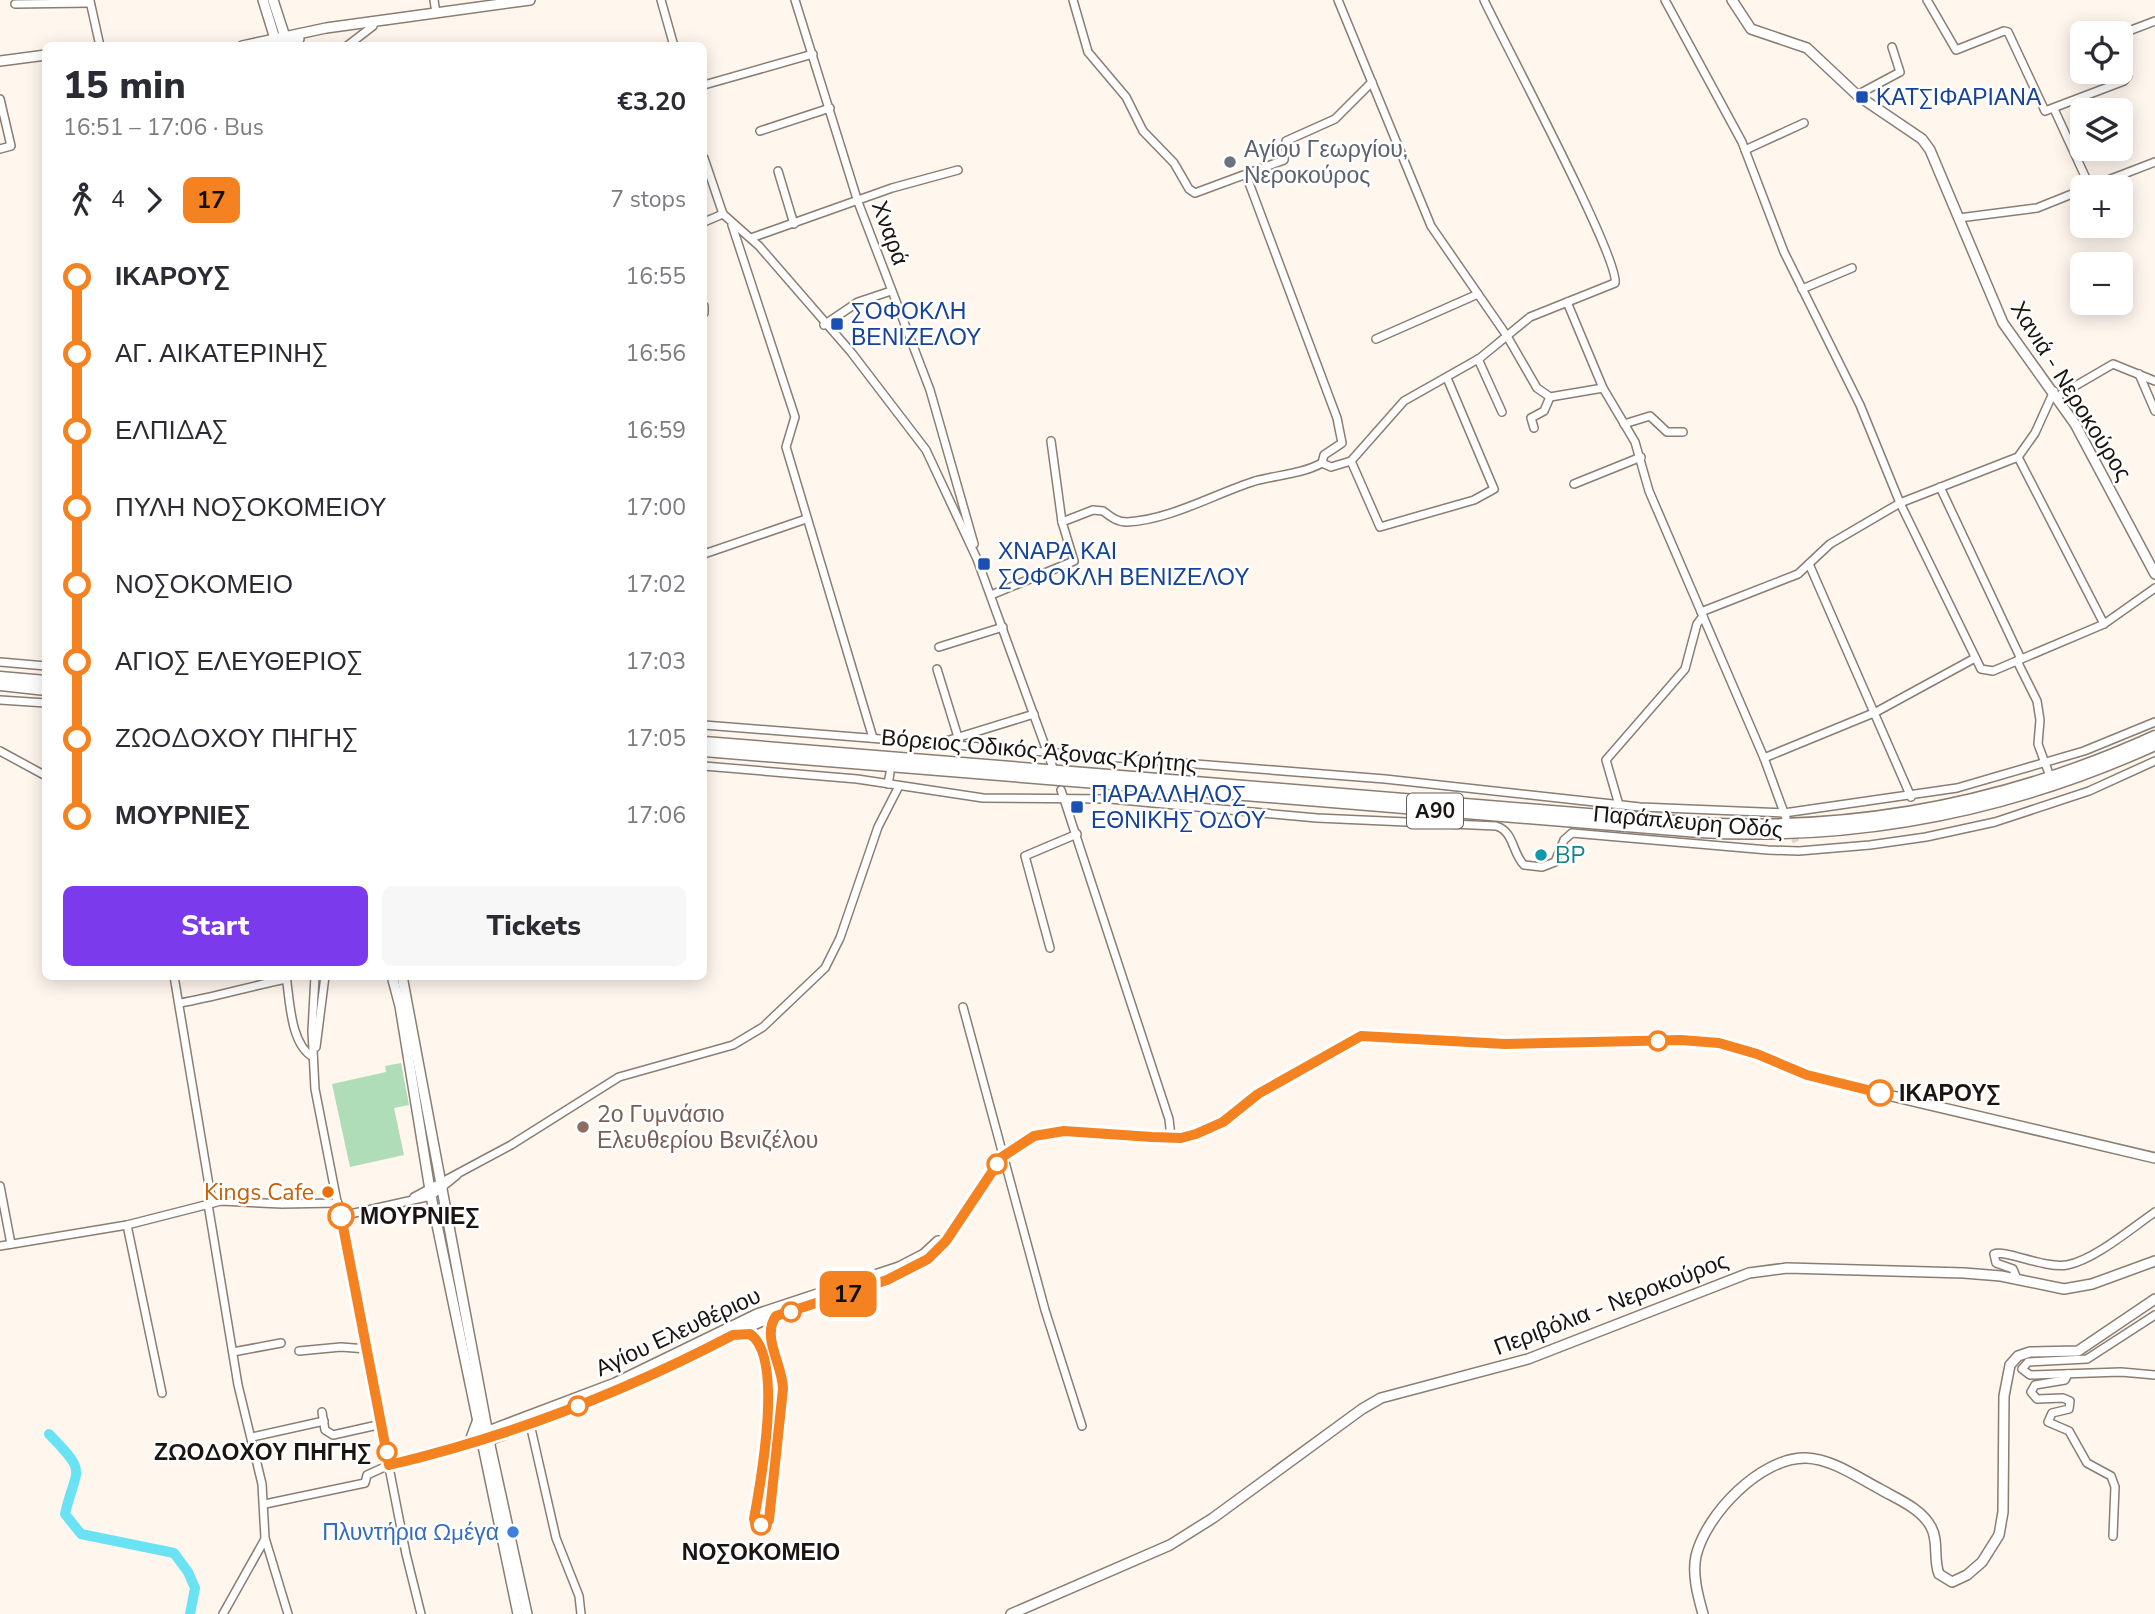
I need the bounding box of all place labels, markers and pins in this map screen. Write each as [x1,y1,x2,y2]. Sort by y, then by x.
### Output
place label: ΚΑΤΣΙΦΑΡΙΑΝΑ [1876,82,2042,113]
marker: ΚΑΤΣΙΦΑΡΙΑΝΑ [1854,89,1870,105]
place label: Αγίου Γεωργίου, Νεροκούρος [1244,134,1408,191]
marker: Αγίου Γεωργίου, Νεροκούρος [1222,154,1238,170]
place label: ΣΟΦΟΚΛΗ ΒΕΝΙΖΕΛΟΥ [851,296,981,353]
marker: ΣΟΦΟΚΛΗ ΒΕΝΙΖΕΛΟΥ [829,316,845,332]
place label: ΧΝΑΡΑ ΚΑΙ ΣΟΦΟΚΛΗ ΒΕΝΙΖΕΛΟΥ [998,536,1250,593]
marker: ΧΝΑΡΑ ΚΑΙ ΣΟΦΟΚΛΗ ΒΕΝΙΖΕΛΟΥ [976,556,992,572]
place label: ΠΑΡΑΛΛΗΛΟΣ ΕΘΝΙΚΗΣ ΟΔΟΥ [1091,779,1266,836]
marker: ΠΑΡΑΛΛΗΛΟΣ ΕΘΝΙΚΗΣ ΟΔΟΥ [1069,799,1085,815]
place label: BP [1555,840,1585,871]
marker: BP [1533,847,1549,863]
unlabelled marker [1648,1031,1668,1051]
place label: ΙΚΑΡΟΥΣ [1899,1078,2000,1109]
marker: ΙΚΑΡΟΥΣ [1867,1080,1893,1106]
place label: 2ο Γυμνάσιο Ελευθερίου Βενιζέλου [597,1099,818,1156]
marker: 2ο Γυμνάσιο Ελευθερίου Βενιζέλου [575,1119,591,1135]
unlabelled marker [987,1154,1007,1174]
place label: Kings Cafe [204,1177,314,1208]
marker: Kings Cafe [320,1184,336,1200]
place label: ΜΟΥΡΝΙΕΣ [360,1201,479,1232]
marker: ΜΟΥΡΝΙΕΣ [328,1203,354,1229]
unlabelled marker [781,1302,801,1322]
unlabelled marker [568,1396,588,1416]
place label: ΖΩΟΔΟΧΟΥ ΠΗΓΗΣ [154,1437,371,1468]
marker: ΖΩΟΔΟΧΟΥ ΠΗΓΗΣ [377,1442,397,1462]
marker: ΝΟΣΟΚΟΜΕΙΟ [751,1515,771,1535]
place label: Πλυντήρια Ωμέγα [322,1517,499,1548]
marker: Πλυντήρια Ωμέγα [505,1524,521,1540]
place label: ΝΟΣΟΚΟΜΕΙΟ [682,1537,840,1568]

